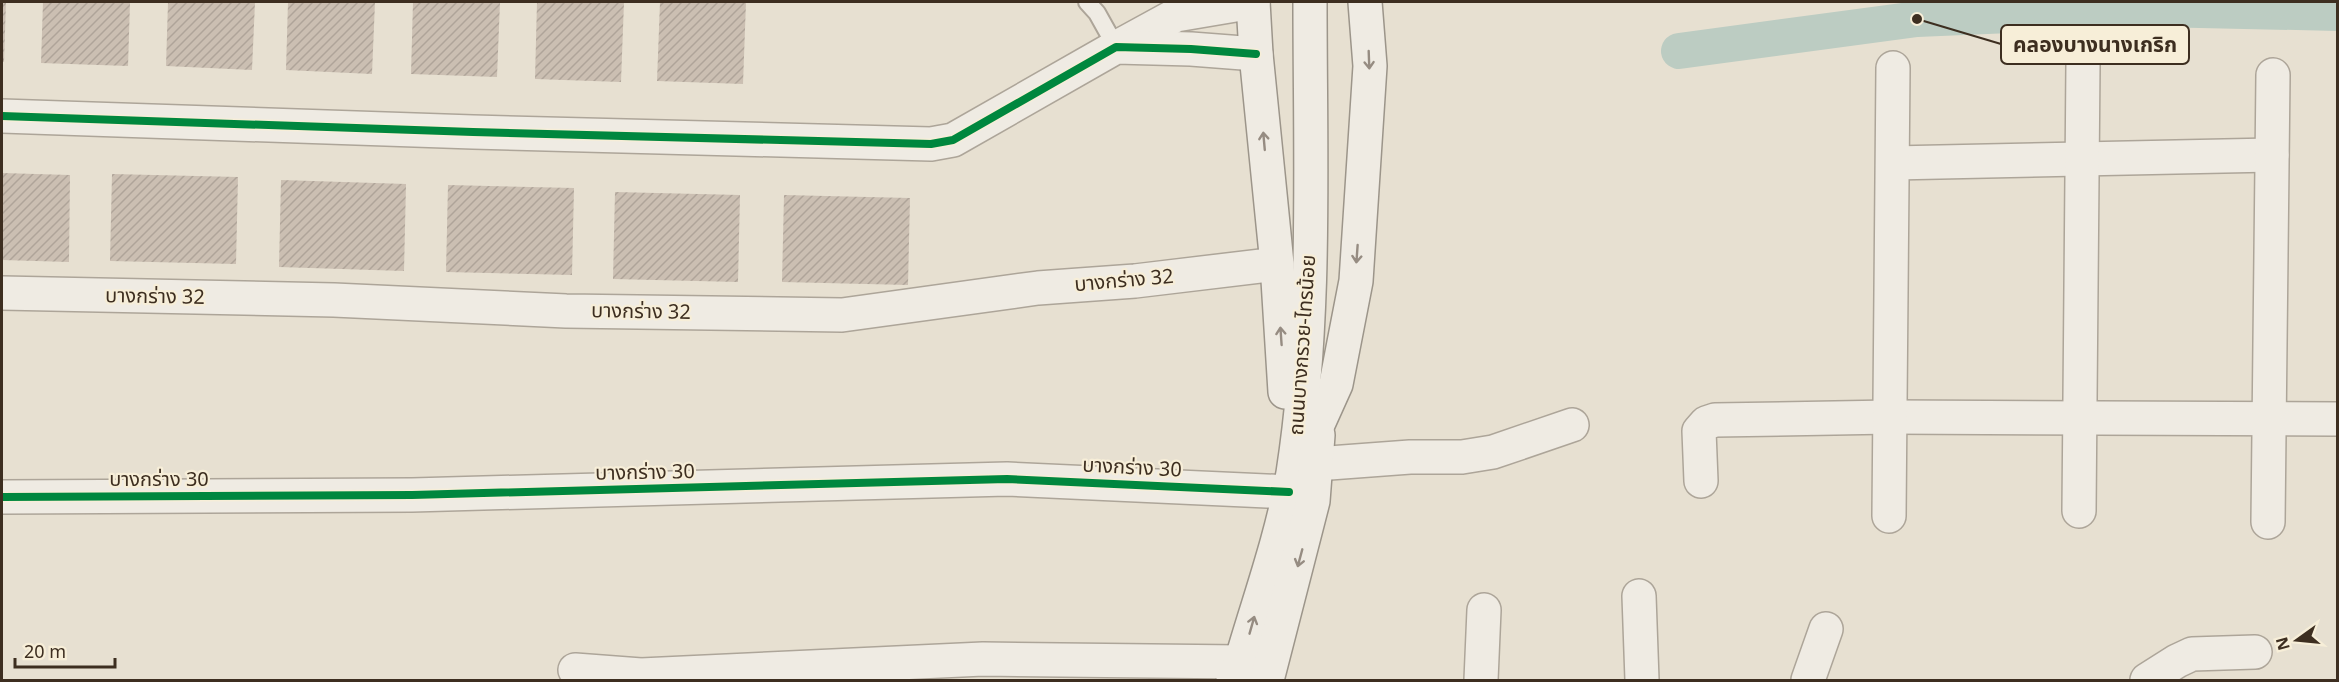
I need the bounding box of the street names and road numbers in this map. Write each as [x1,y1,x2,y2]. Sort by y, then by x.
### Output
street label: ถนนบางกรวย-ไทรน้อย [1282,254,1324,436]
street label: บางกร่าง 32 [1073,262,1175,300]
street label: บางกร่าง 32 [105,281,205,313]
street label: บางกร่าง 32 [591,296,691,328]
street label: บางกร่าง 30 [1081,450,1183,486]
street label: บางกร่าง 30 [595,457,695,489]
street label: บางกร่าง 30 [109,465,209,495]

